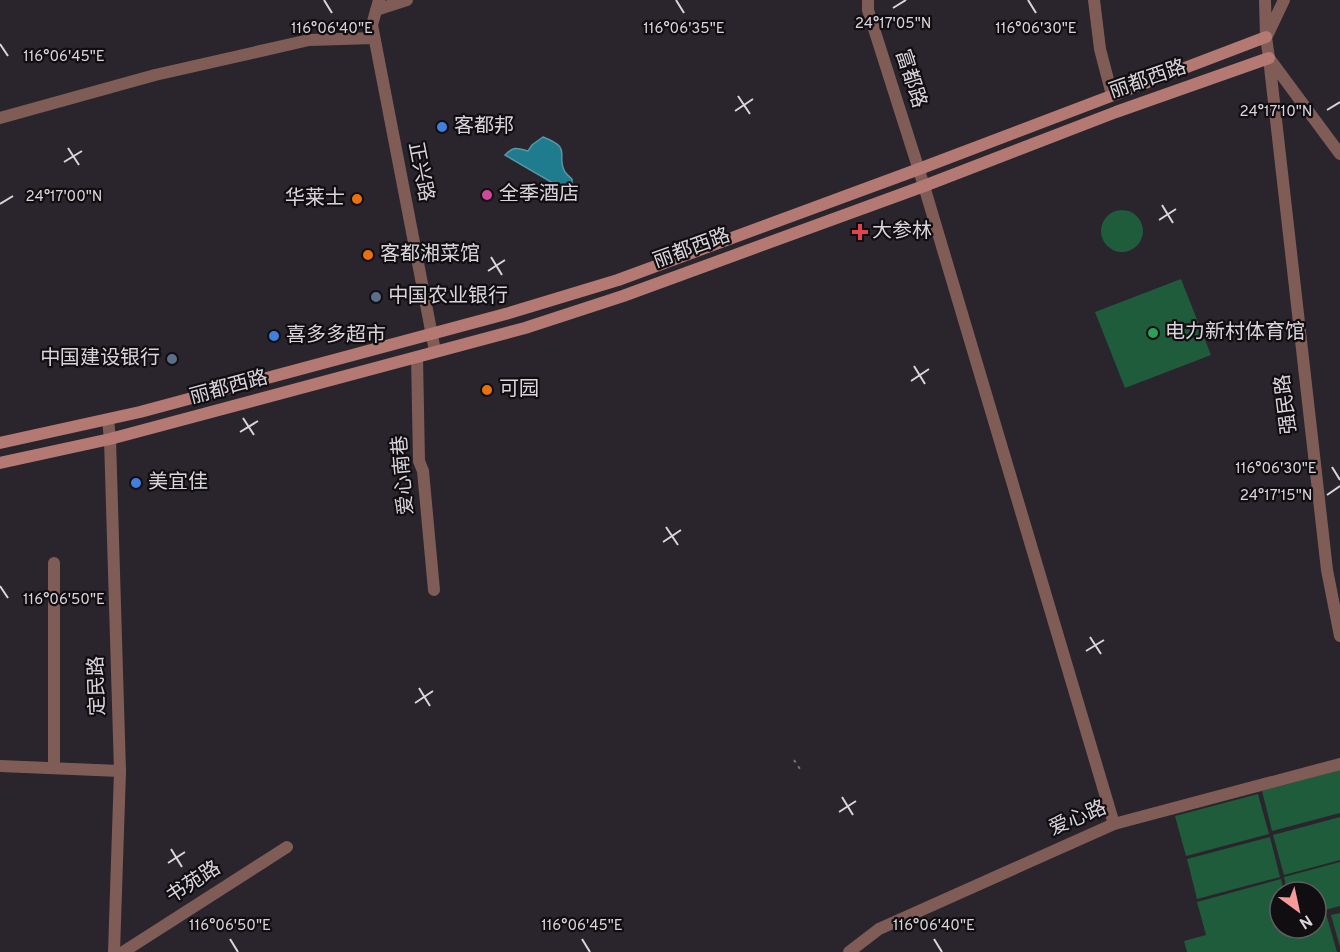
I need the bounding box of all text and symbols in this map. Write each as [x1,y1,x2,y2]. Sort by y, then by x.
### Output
text: 24°17'05"N [855,15,931,34]
text: 116°06'40"E [291,20,373,39]
text: 116°06'35"E [643,20,725,39]
text: 116°06'30"E [995,20,1077,39]
street label: 富都路 [888,46,932,112]
text: 116°06'45"E [23,48,105,67]
street label: 丽都西路 [1106,55,1190,105]
text: 24°17'10"N [1240,103,1312,122]
place label: 客都邦 [454,114,514,140]
marker: 客都邦 [435,120,449,134]
street label: 正兴路 [402,140,438,204]
place label: 全季酒店 [499,182,579,208]
place label: 华莱士 [285,186,345,212]
text: 24°17'00"N [26,188,102,207]
marker: 全季酒店 [480,188,494,202]
marker: 华莱士 [350,192,364,206]
place label: 大参林 [872,219,932,245]
street label: 丽都西路 [650,223,734,275]
marker: 大参林 [853,225,867,239]
place label: 客都湘菜馆 [380,242,480,268]
marker: 客都湘菜馆 [361,248,375,262]
place label: 中国农业银行 [388,284,508,310]
marker: 中国农业银行 [369,290,383,304]
place label: 电力新村体育馆 [1165,320,1305,346]
place label: 喜多多超市 [286,323,386,349]
marker: 电力新村体育馆 [1146,326,1160,340]
marker: 喜多多超市 [267,329,281,343]
place label: 中国建设银行 [40,346,160,372]
marker: 中国建设银行 [165,352,179,366]
street label: 丽都西路 [187,365,271,411]
street label: 强民路 [1270,373,1304,435]
place label: 可园 [499,377,539,403]
marker: 可园 [480,383,494,397]
street label: 爱心南巷 [388,434,420,516]
text: 116°06'30"E [1235,460,1317,479]
place label: 美宜佳 [148,470,208,496]
marker: 美宜佳 [129,476,143,490]
text: 24°17'15"N [1240,487,1312,506]
text: 116°06'50"E [23,591,105,610]
street label: 定民路 [84,656,112,716]
street label: 爱心路 [1045,795,1111,843]
street label: 书苑路 [162,856,226,910]
north arrow [1268,880,1328,940]
text: N [1295,909,1315,932]
text: 116°06'50"E [189,917,271,936]
text: 116°06'45"E [541,917,623,936]
text: 116°06'40"E [893,917,975,936]

